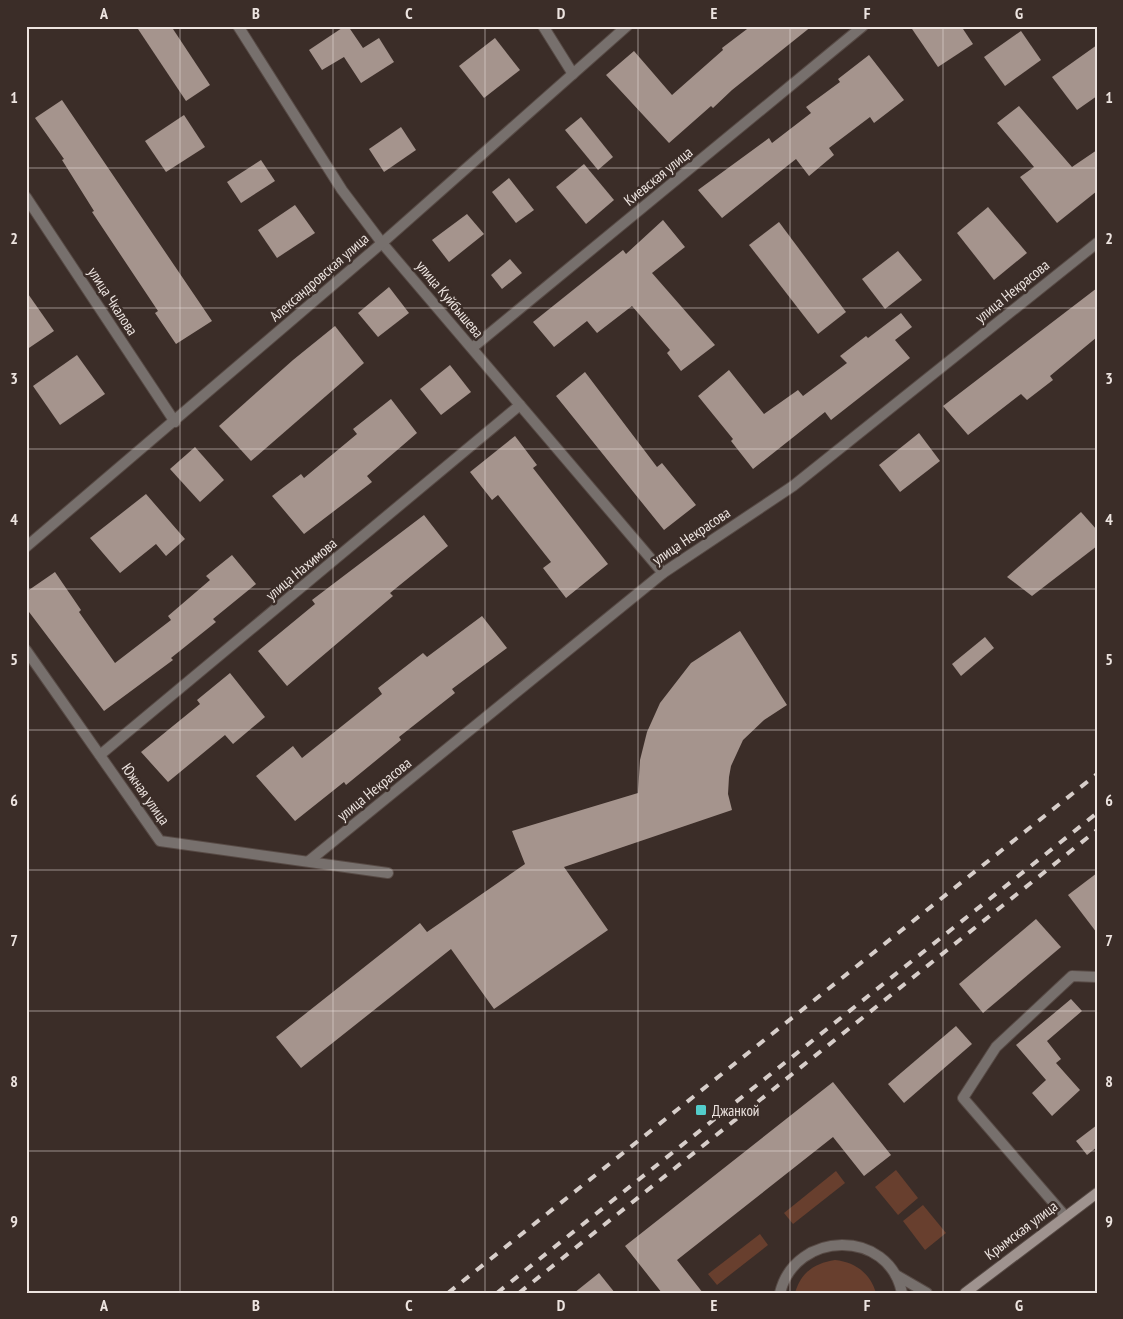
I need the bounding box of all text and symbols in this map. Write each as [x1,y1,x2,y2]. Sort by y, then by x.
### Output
text: A [99,3,109,23]
text: B [252,3,260,23]
text: C [405,3,413,23]
text: D [557,3,566,23]
text: E [711,3,718,23]
text: F [864,3,871,23]
text: G [1015,3,1023,23]
text: 1 [10,87,18,107]
text: 1 [1105,87,1113,107]
street label: Киевская улица [620,142,696,210]
text: 2 [10,228,18,248]
text: 2 [1105,228,1113,248]
street label: Александровская улица [265,229,373,325]
street label: улица Некрасова [971,255,1053,327]
street label: улица Куйбышева [412,256,488,342]
street label: улица Чкалова [84,263,142,339]
text: 3 [10,368,18,388]
text: 3 [1105,368,1113,388]
street label: улица Некрасова [648,503,734,569]
text: 4 [10,509,18,529]
text: 4 [1105,509,1113,529]
street label: улица Нахимова [262,534,340,604]
text: 5 [10,649,18,669]
text: 5 [1105,649,1113,669]
street label: улица Некрасова [333,753,415,825]
street label: Южная улица [118,759,174,829]
text: 6 [10,790,18,810]
text: 6 [1105,790,1113,810]
text: 7 [10,930,18,950]
text: 7 [1105,930,1113,950]
text: 8 [10,1071,18,1091]
text: 8 [1105,1071,1113,1091]
place label: Джанкой [712,1101,759,1120]
marker: Джанкой [694,1103,708,1117]
street label: Крымская улица [981,1196,1061,1264]
text: 9 [10,1211,18,1231]
text: 9 [1105,1211,1113,1231]
text: A [99,1295,109,1315]
text: B [252,1295,260,1315]
text: C [405,1295,413,1315]
text: D [557,1295,566,1315]
text: E [711,1295,718,1315]
text: F [864,1295,871,1315]
text: G [1015,1295,1023,1315]

